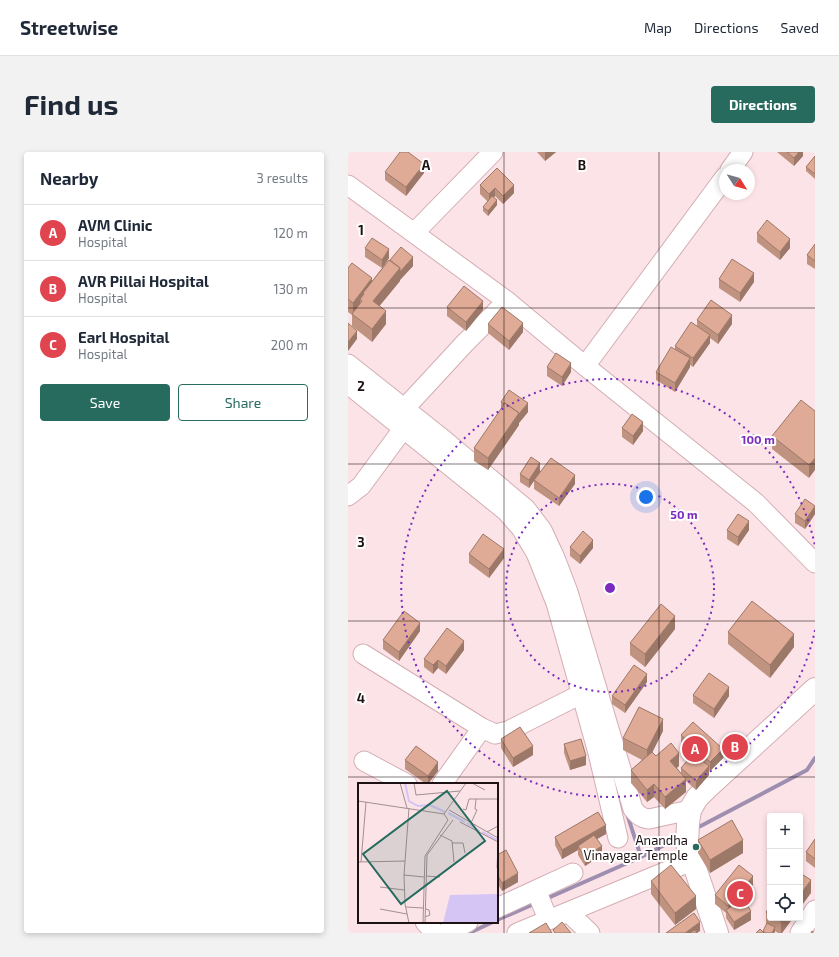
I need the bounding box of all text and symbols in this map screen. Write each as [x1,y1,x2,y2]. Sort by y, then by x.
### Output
text: Streetwise [20,16,118,39]
text: Map [644,19,672,36]
text: Directions [694,19,759,36]
text: Saved [781,19,819,36]
button: Directions [711,86,815,123]
text: Find us [24,87,118,121]
text: A [422,157,431,173]
text: B [578,157,586,173]
north arrow [719,164,755,200]
text: Nearby [40,168,98,188]
text: 3 results [257,170,308,186]
text: AVM Clinic [78,216,152,234]
text: 1 [358,222,364,238]
text: A [49,225,57,241]
text: 120 m [273,225,308,241]
text: Hospital [78,234,127,250]
text: AVR Pillai Hospital [78,272,209,290]
text: B [49,281,57,297]
text: 130 m [273,281,308,297]
text: Hospital [78,290,127,306]
text: Earl Hospital [78,328,169,346]
text: C [49,337,57,353]
text: 200 m [271,337,308,353]
text: Hospital [78,346,127,362]
text: 2 [357,378,365,394]
button: Save [40,384,170,421]
button: Share [178,384,308,421]
text: 100 m [741,432,775,446]
your location [636,487,656,507]
text: 50 m [670,507,698,521]
text: 3 [357,534,365,550]
centre of rings [603,581,617,595]
text: 4 [357,690,365,706]
pin: B [722,732,748,762]
pin: A [682,734,708,764]
inset map [358,783,498,923]
map controls [767,813,803,921]
button: + [767,813,803,849]
place label: Anandha Vinayagar Temple [584,832,688,863]
marker: Anandha Vinayagar Temple [691,842,701,852]
button: − [767,849,803,885]
pin: C [727,879,753,909]
button: locate [767,885,803,921]

